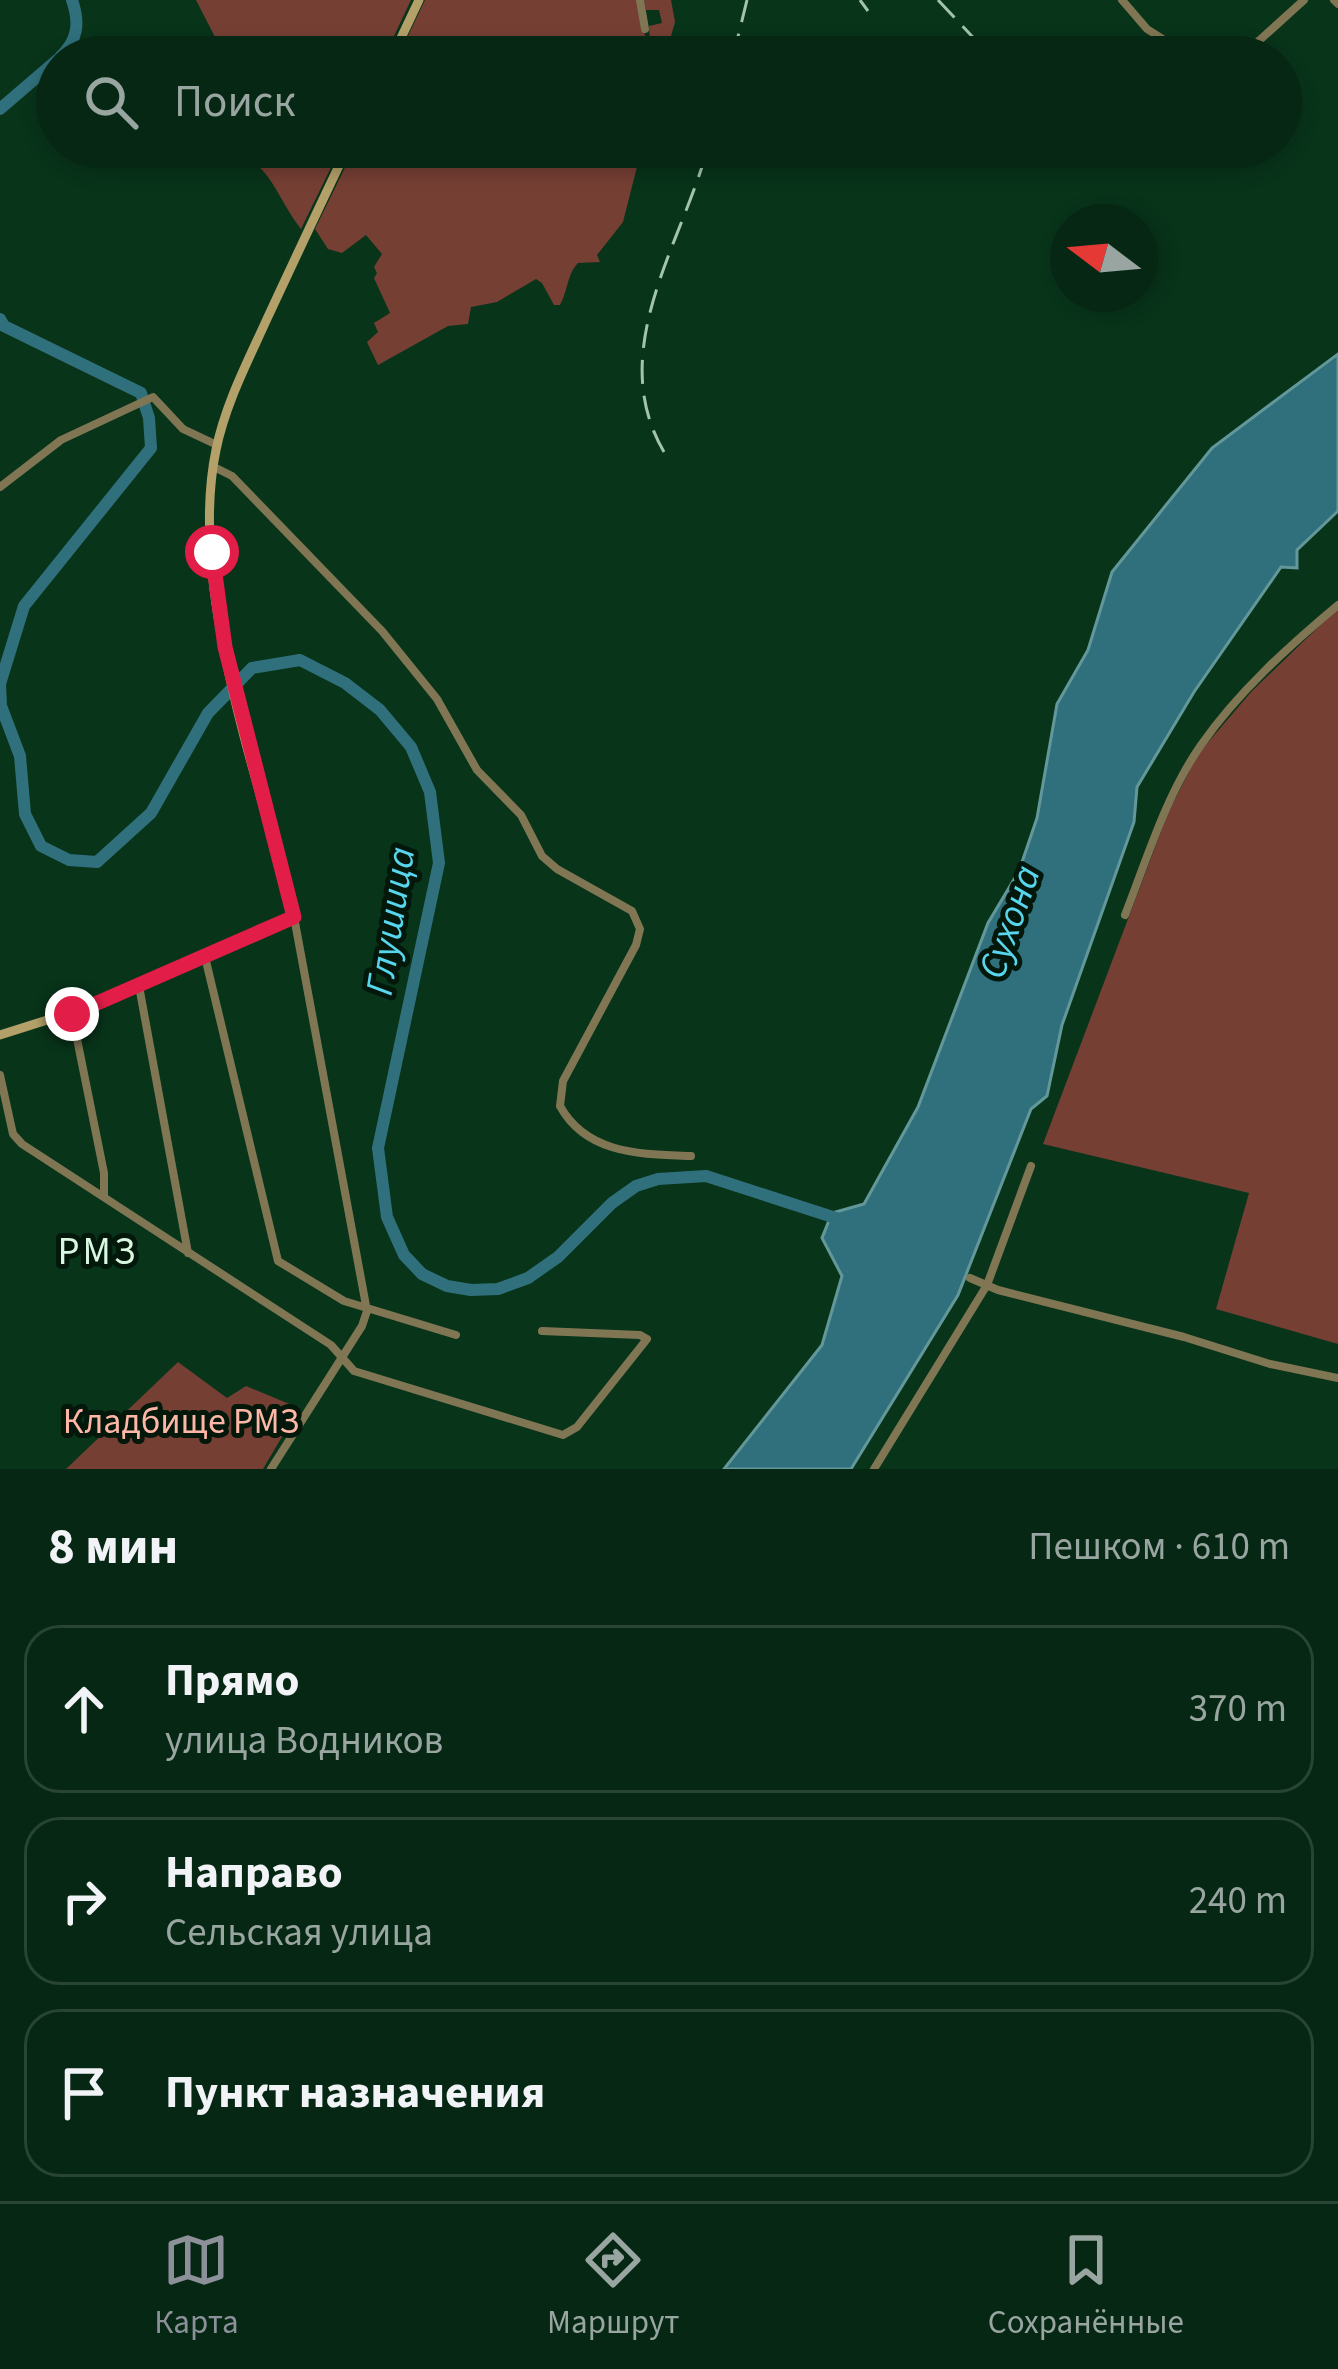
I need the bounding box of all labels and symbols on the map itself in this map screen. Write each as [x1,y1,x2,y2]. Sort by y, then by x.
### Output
north arrow [1050,204,1158,312]
route start [185,525,239,579]
water label: Глушица [352,843,430,999]
water label: Сухона [965,858,1055,986]
route end [45,987,99,1041]
district label: РМЗ [58,1224,138,1280]
park label: Кладбище РМЗ [63,1396,299,1447]

